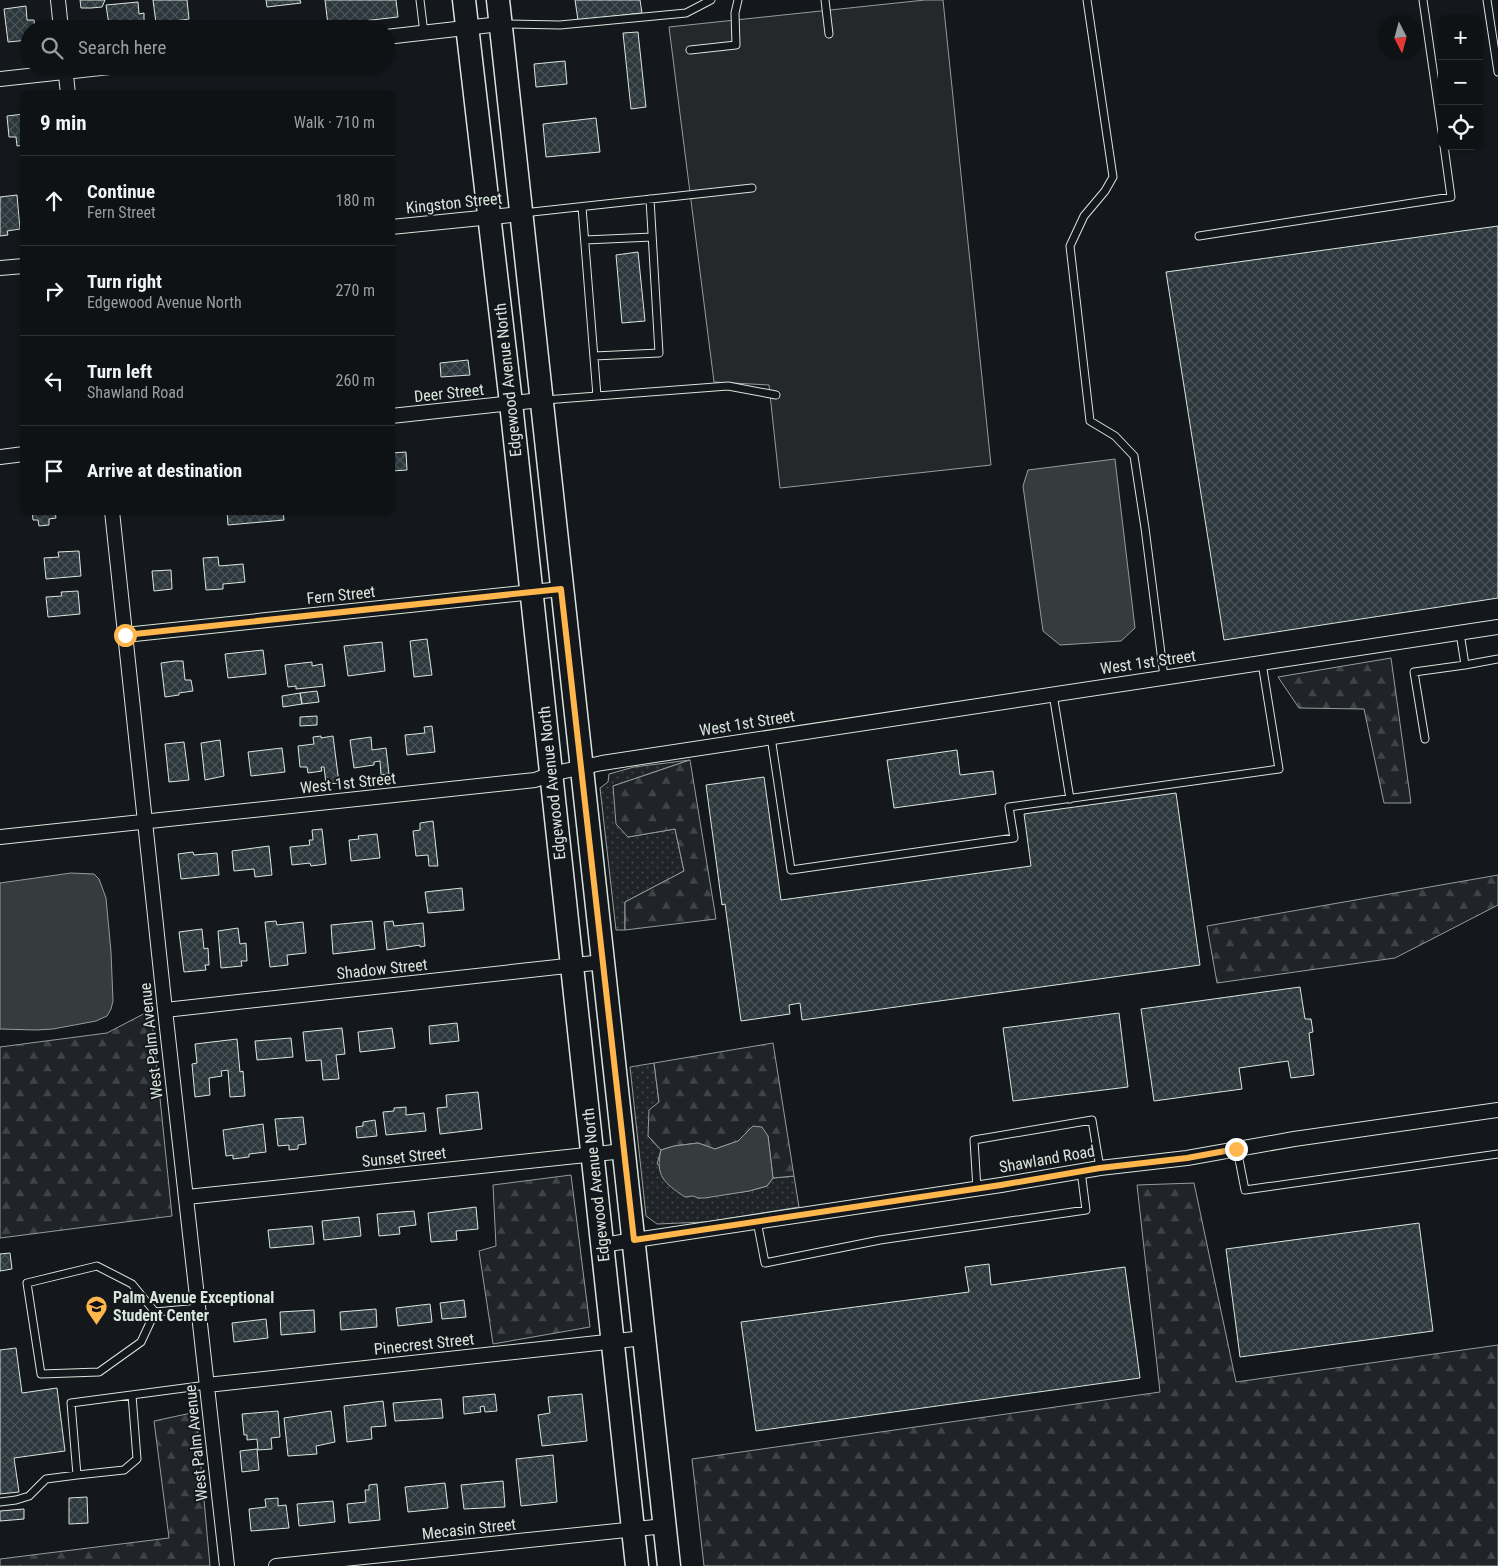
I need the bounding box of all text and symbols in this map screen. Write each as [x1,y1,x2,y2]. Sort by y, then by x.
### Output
north arrow [1378,15,1423,60]
map controls [1438,15,1483,150]
button: + [1438,15,1483,60]
search box [20,20,395,75]
icon: search [38,34,66,62]
text: Search here [78,36,166,59]
button: − [1438,60,1483,105]
button: locate [1438,105,1483,150]
text: 9 min [40,111,87,135]
text: Walk · 710 m [294,113,375,132]
text: Continue [87,180,155,203]
icon: ahead [40,187,68,215]
street label: Kingston Street [405,188,503,218]
text: 180 m [336,191,375,210]
text: Fern Street [87,203,156,222]
text: Turn right [87,270,162,293]
icon: right [40,277,68,305]
text: 270 m [336,281,375,300]
text: Edgewood Avenue North [87,293,242,312]
street label: Edgewood Avenue North [490,302,526,458]
text: Turn left [87,360,152,383]
icon: left [40,367,68,395]
text: 260 m [336,371,375,390]
street label: Deer Street [413,380,485,406]
text: Shawland Road [87,383,184,402]
icon: arrive [40,457,68,485]
text: Arrive at destination [87,459,242,482]
street label: Fern Street [306,582,376,608]
route start [114,624,137,647]
street label: West 1st Street [1099,646,1197,678]
street label: Edgewood Avenue North [534,705,570,861]
street label: West 1st Street [698,706,796,740]
street label: West 1st Street [299,768,397,797]
street label: Shadow Street [336,955,429,983]
street label: West Palm Avenue [135,982,167,1100]
street label: Edgewood Avenue North [578,1107,614,1263]
route end [1225,1138,1248,1161]
street label: Shawland Road [998,1141,1096,1177]
street label: Sunset Street [361,1143,447,1171]
place label: Palm Avenue Exceptional Student Center [113,1288,274,1325]
school or university icon: Palm Avenue Exceptional Student Center [85,1294,109,1325]
street label: Pinecrest Street [373,1329,475,1359]
street label: West Palm Avenue [180,1384,212,1502]
street label: Mecasin Street [421,1515,517,1543]

